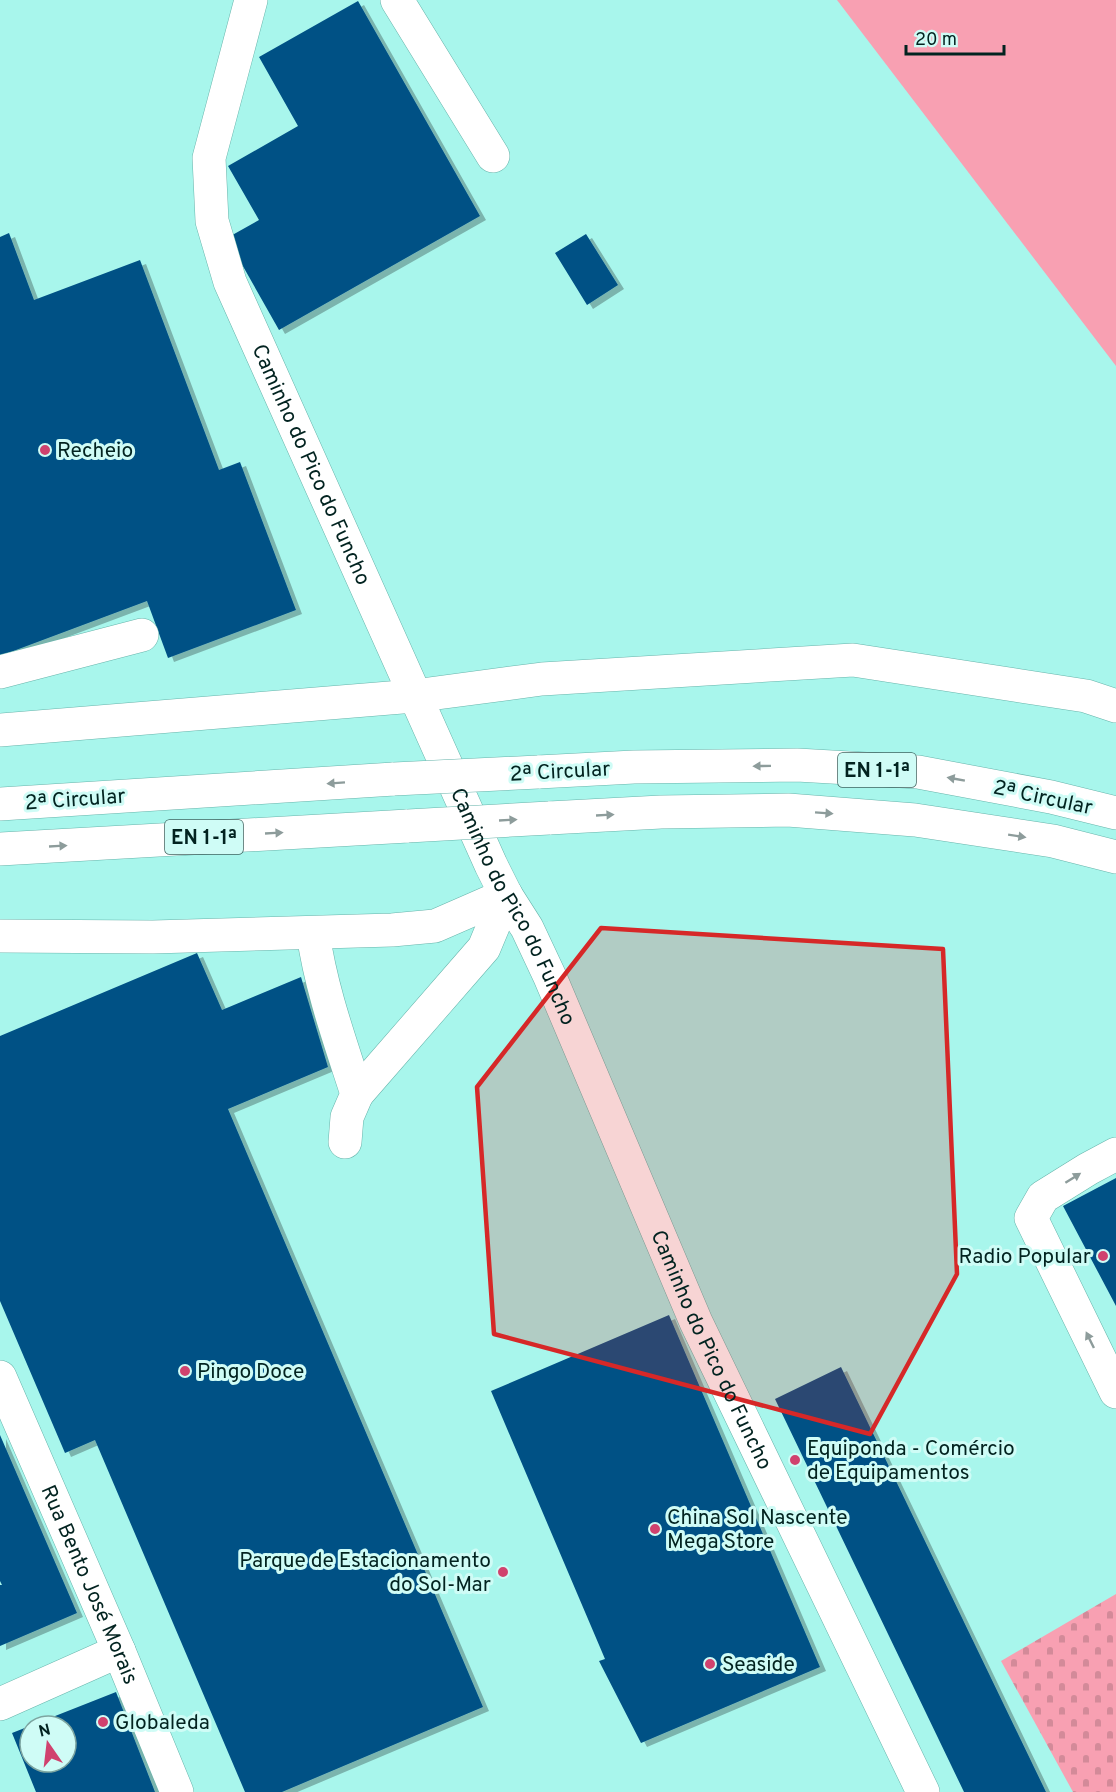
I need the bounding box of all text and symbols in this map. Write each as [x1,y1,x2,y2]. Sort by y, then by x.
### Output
scale bar [906,18,1004,56]
text: 20 m [915,29,957,52]
street label: Caminho do Pico do Funcho [245,340,376,590]
place label: Recheio [57,438,133,465]
marker: Recheio [38,443,52,457]
road number: EN 1-1ª [838,753,916,787]
street label: 2ª Circular [509,756,611,789]
one-way arrow [752,761,771,771]
one-way arrow [946,774,965,783]
street label: 2ª Circular [991,775,1095,822]
one-way arrow [327,778,346,788]
street label: 2ª Circular [24,784,126,817]
street label: Caminho do Pico do Funcho [443,784,581,1030]
one-way arrow [815,808,834,818]
one-way arrow [595,810,614,819]
one-way arrow [499,815,518,825]
road number: EN 1-1ª [165,820,243,854]
one-way arrow [265,829,284,838]
one-way arrow [1008,831,1027,840]
one-way arrow [49,841,68,851]
one-way arrow [1065,1173,1082,1184]
street label: Caminho do Pico do Funcho [644,1226,777,1475]
place label: Radio Popular [959,1244,1091,1271]
marker: Radio Popular [1096,1249,1110,1263]
one-way arrow [1086,1331,1095,1348]
place label: Pingo Doce [197,1359,304,1386]
marker: Pingo Doce [178,1364,192,1378]
place label: Equiponda - Comércio de Equipamentos [807,1436,1015,1487]
marker: Equiponda - Comércio de Equipamentos [788,1453,802,1467]
street label: Rua Bento José Morais [34,1481,143,1689]
place label: China Sol Nascente Mega Store [667,1505,848,1556]
marker: China Sol Nascente Mega Store [648,1522,662,1536]
place label: Parque de Estacionamento do Sol-Mar [239,1548,491,1599]
marker: Parque de Estacionamento do Sol-Mar [496,1565,510,1579]
place label: Seaside [722,1652,795,1679]
marker: Seaside [703,1657,717,1671]
place label: Globaleda [115,1710,210,1737]
north arrow [18,1714,78,1774]
marker: Globaleda [96,1715,110,1729]
text: N [37,1720,53,1742]

